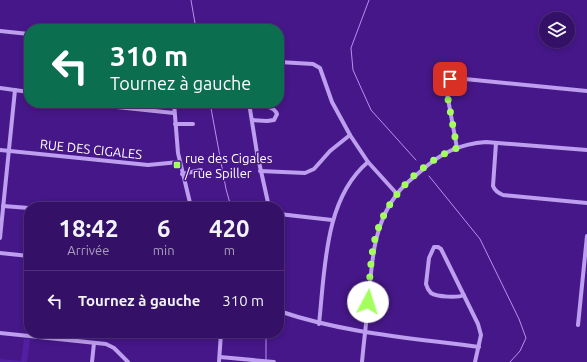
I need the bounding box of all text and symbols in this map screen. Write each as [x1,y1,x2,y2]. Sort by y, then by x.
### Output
map controls [539,12,575,48]
button: layers [539,12,575,48]
icon: left [44,40,96,92]
text: 310 m [110,40,188,71]
pin [433,62,467,96]
icon: arrive [439,68,461,90]
text: Tournez à gauche [110,73,251,93]
street label: RUE DES CIGALES [39,137,143,161]
place label: rue des Cigales / rue Spiller [184,151,273,180]
marker: rue des Cigales / rue Spiller [172,160,182,170]
text: 18:42 [58,215,118,242]
text: 6 [157,215,170,242]
text: 420 [209,215,250,242]
text: Arrivée [67,243,109,257]
text: min [153,243,175,257]
text: m [224,243,235,257]
position arrow [347,281,389,323]
icon: left [44,290,66,312]
text: Tournez à gauche [78,292,201,309]
text: 310 m [222,292,264,309]

